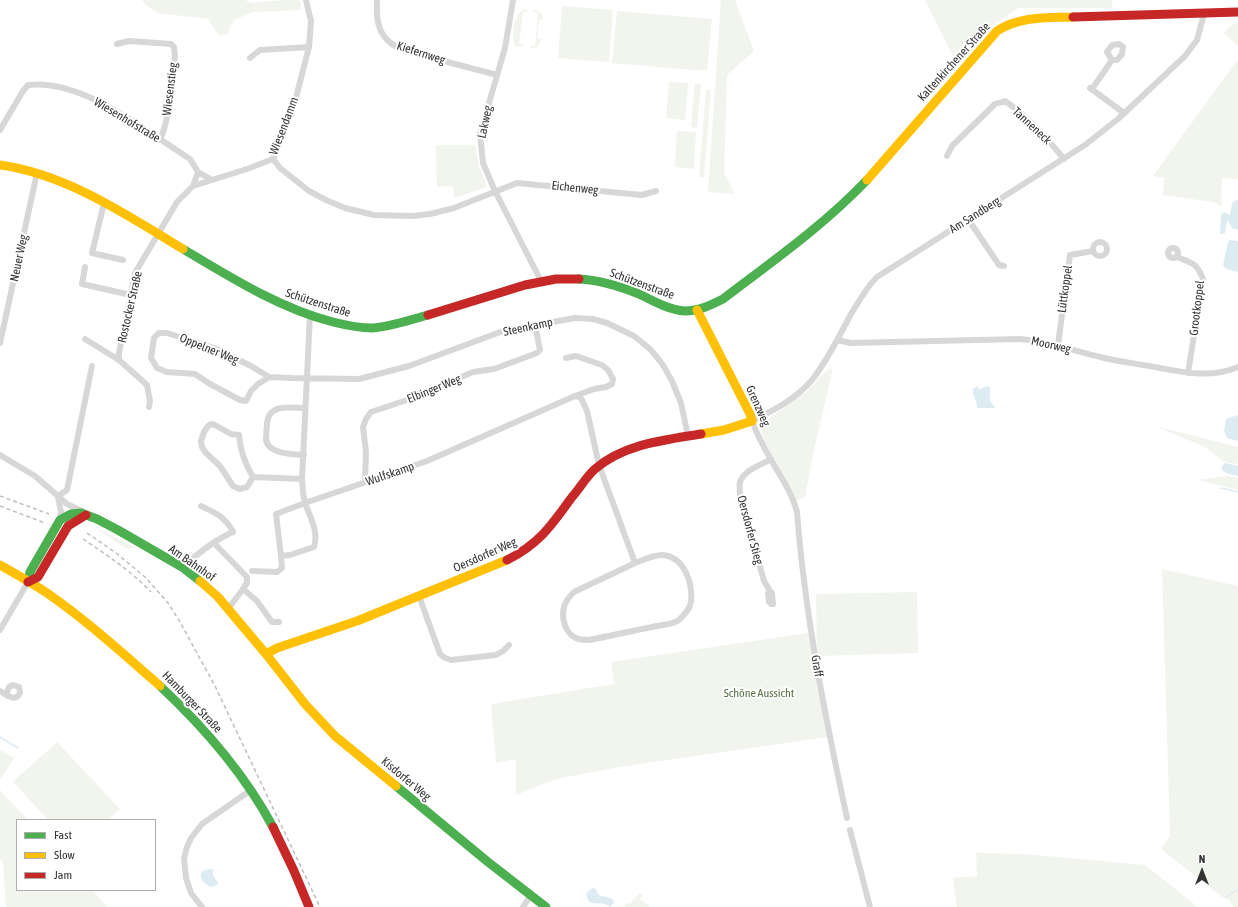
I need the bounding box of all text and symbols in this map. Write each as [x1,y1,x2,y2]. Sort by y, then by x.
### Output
street label: Kaltenkirchener Straße [915,20,993,104]
street label: Kiefernweg [395,38,447,68]
street label: Wiesenstieg [160,62,180,116]
street label: Wiesenhofstraße [91,95,163,145]
street label: Wiesendamm [266,95,302,157]
street label: Lakweg [475,104,495,140]
street label: Tanneneck [1010,104,1054,148]
street label: Eichenweg [551,178,599,198]
street label: Am Sandberg [947,194,1003,236]
street label: Neuer Weg [7,233,31,283]
street label: Lüttkoppel [1055,264,1075,314]
street label: Schützenstraße [608,266,676,302]
street label: Rostocker Straße [115,270,145,344]
street label: Grootkoppel [1186,280,1208,336]
street label: Schützenstraße [284,286,352,320]
street label: Steenkamp [502,315,554,339]
street label: Oppelner Weg [177,331,241,367]
street label: Moorweg [1030,333,1072,357]
street label: Elbinger Weg [405,372,463,406]
street label: Grenzweg [743,383,773,429]
street label: Wulfskamp [364,459,416,489]
street label: Oersdorfer Stieg [734,494,766,566]
street label: Oersdorfer Weg [451,535,519,575]
street label: Am Bahnhof [166,542,218,584]
street label: Graff [808,654,826,678]
street label: Hamburger Straße [159,668,225,736]
park label: Schöne Aussicht [724,686,794,700]
street label: Kisdorfer Weg [378,754,434,804]
legend [16,819,156,891]
text: Fast [54,828,72,842]
text: Slow [54,848,75,862]
north arrow [1182,851,1222,891]
text: N [1199,853,1205,865]
text: Jam [54,868,72,882]

